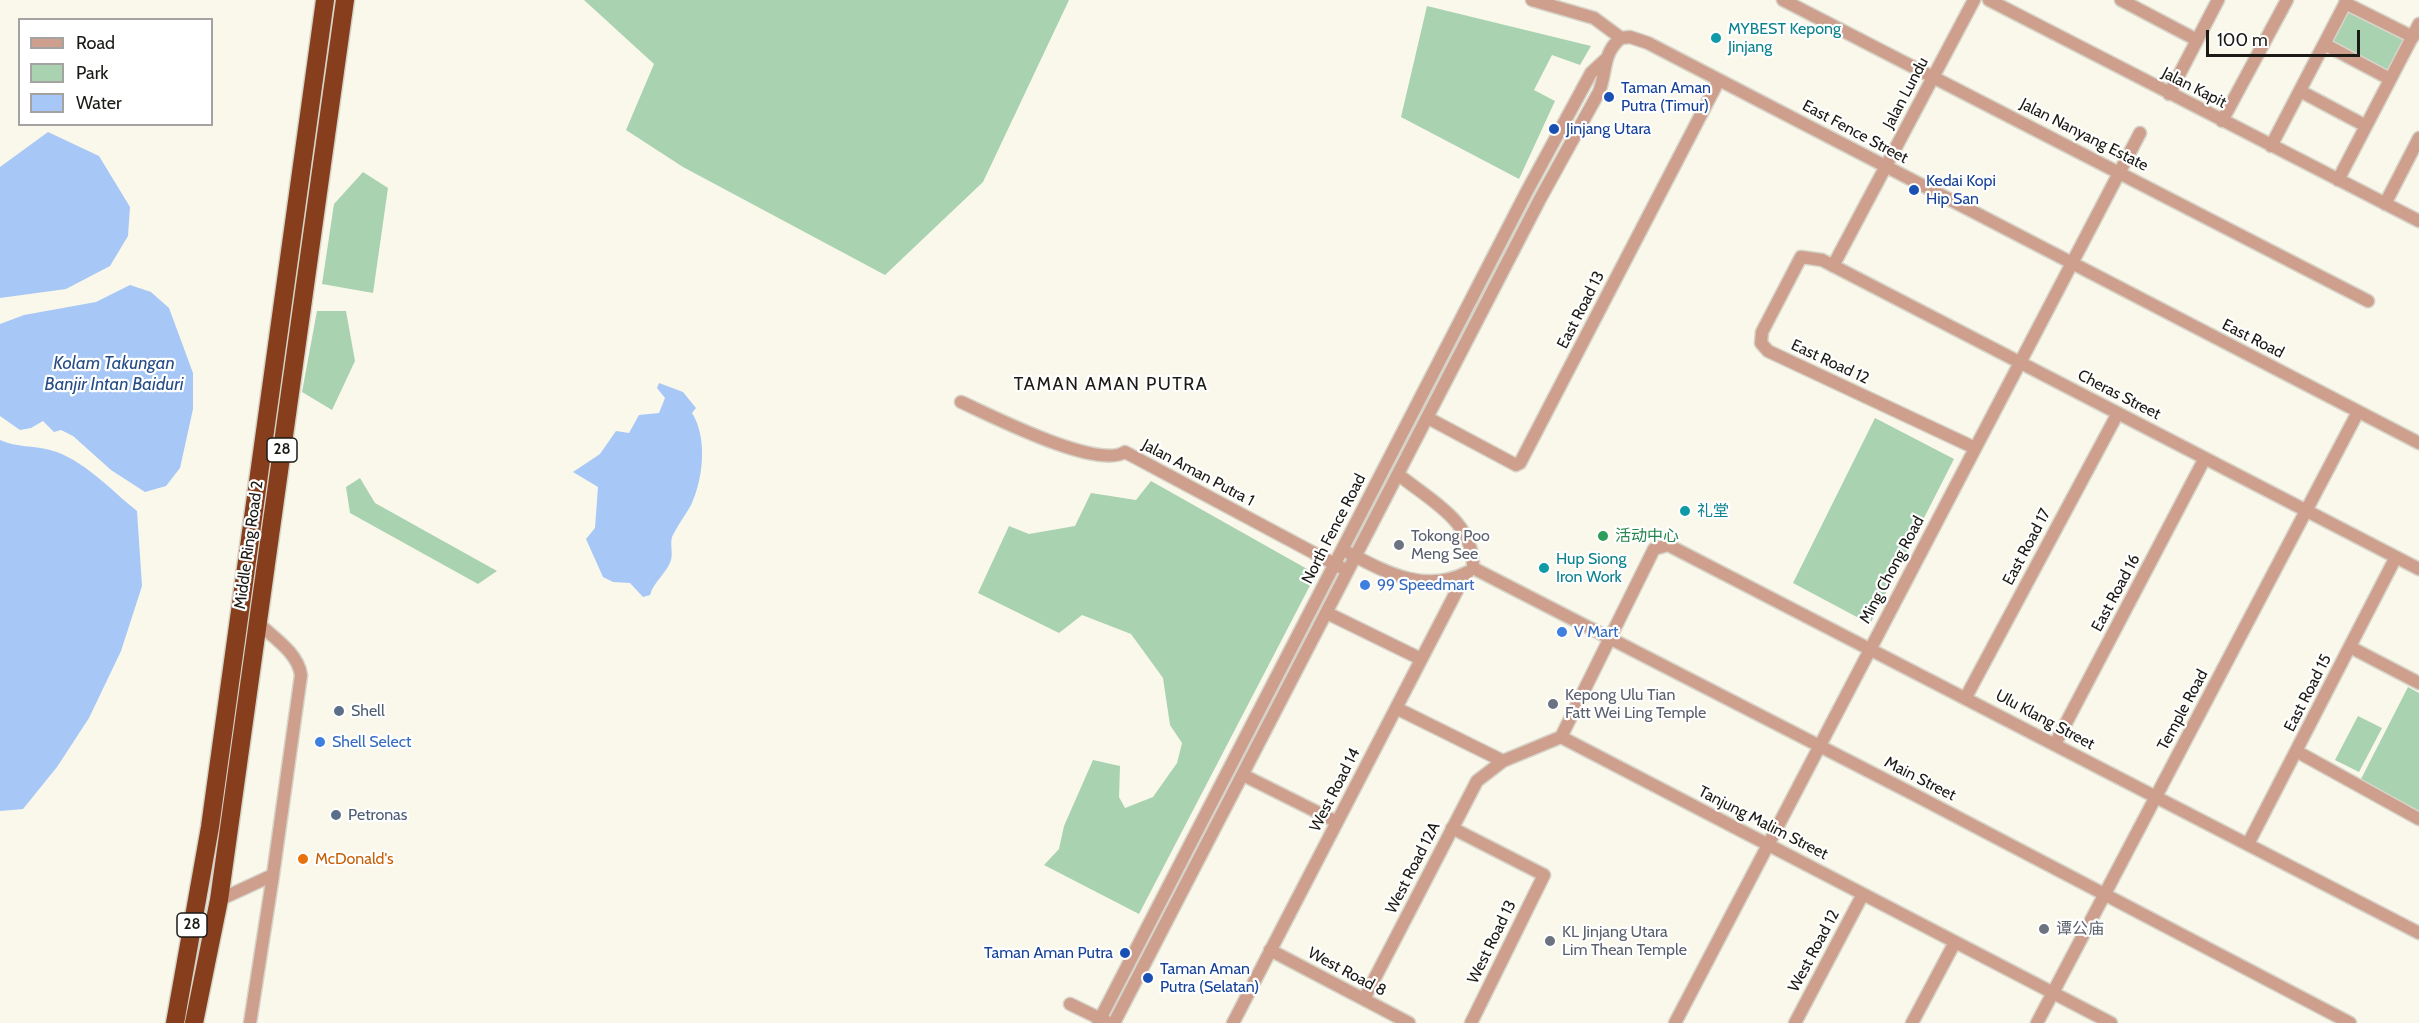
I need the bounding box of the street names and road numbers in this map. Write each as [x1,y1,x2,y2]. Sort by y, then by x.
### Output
street label: Jalan Lundu [1879,54,1933,132]
street label: Jalan Kapit [2158,64,2230,112]
street label: Jalan Nanyang Estate [2017,94,2151,176]
street label: East Fence Street [1799,96,1911,168]
street label: East Road 13 [1553,268,1609,352]
street label: East Road [2219,315,2287,363]
street label: East Road 12 [1788,336,1872,388]
street label: Cheras Street [2074,366,2164,424]
street label: Jalan Aman Putra 1 [1139,435,1257,511]
road number: 28 [267,438,297,462]
street label: North Fence Road [1298,471,1370,587]
street label: Middle Ring Road 2 [230,479,268,611]
street label: East Road 17 [1999,506,2055,588]
street label: Ming Chong Road [1856,513,1928,627]
street label: East Road 16 [2088,551,2144,635]
street label: East Road 15 [2280,651,2336,735]
street label: Temple Road [2154,666,2212,754]
street label: Ulu Klang Street [1992,686,2098,754]
street label: West Road 14 [1306,745,1364,835]
street label: Main Street [1881,753,1959,805]
street label: Tanjung Malim Street [1695,782,1831,864]
street label: West Road 12A [1382,819,1444,917]
street label: West Road 13 [1464,897,1520,987]
street label: West Road 12 [1784,907,1844,995]
road number: 28 [177,913,207,937]
street label: West Road 8 [1304,943,1390,1001]

